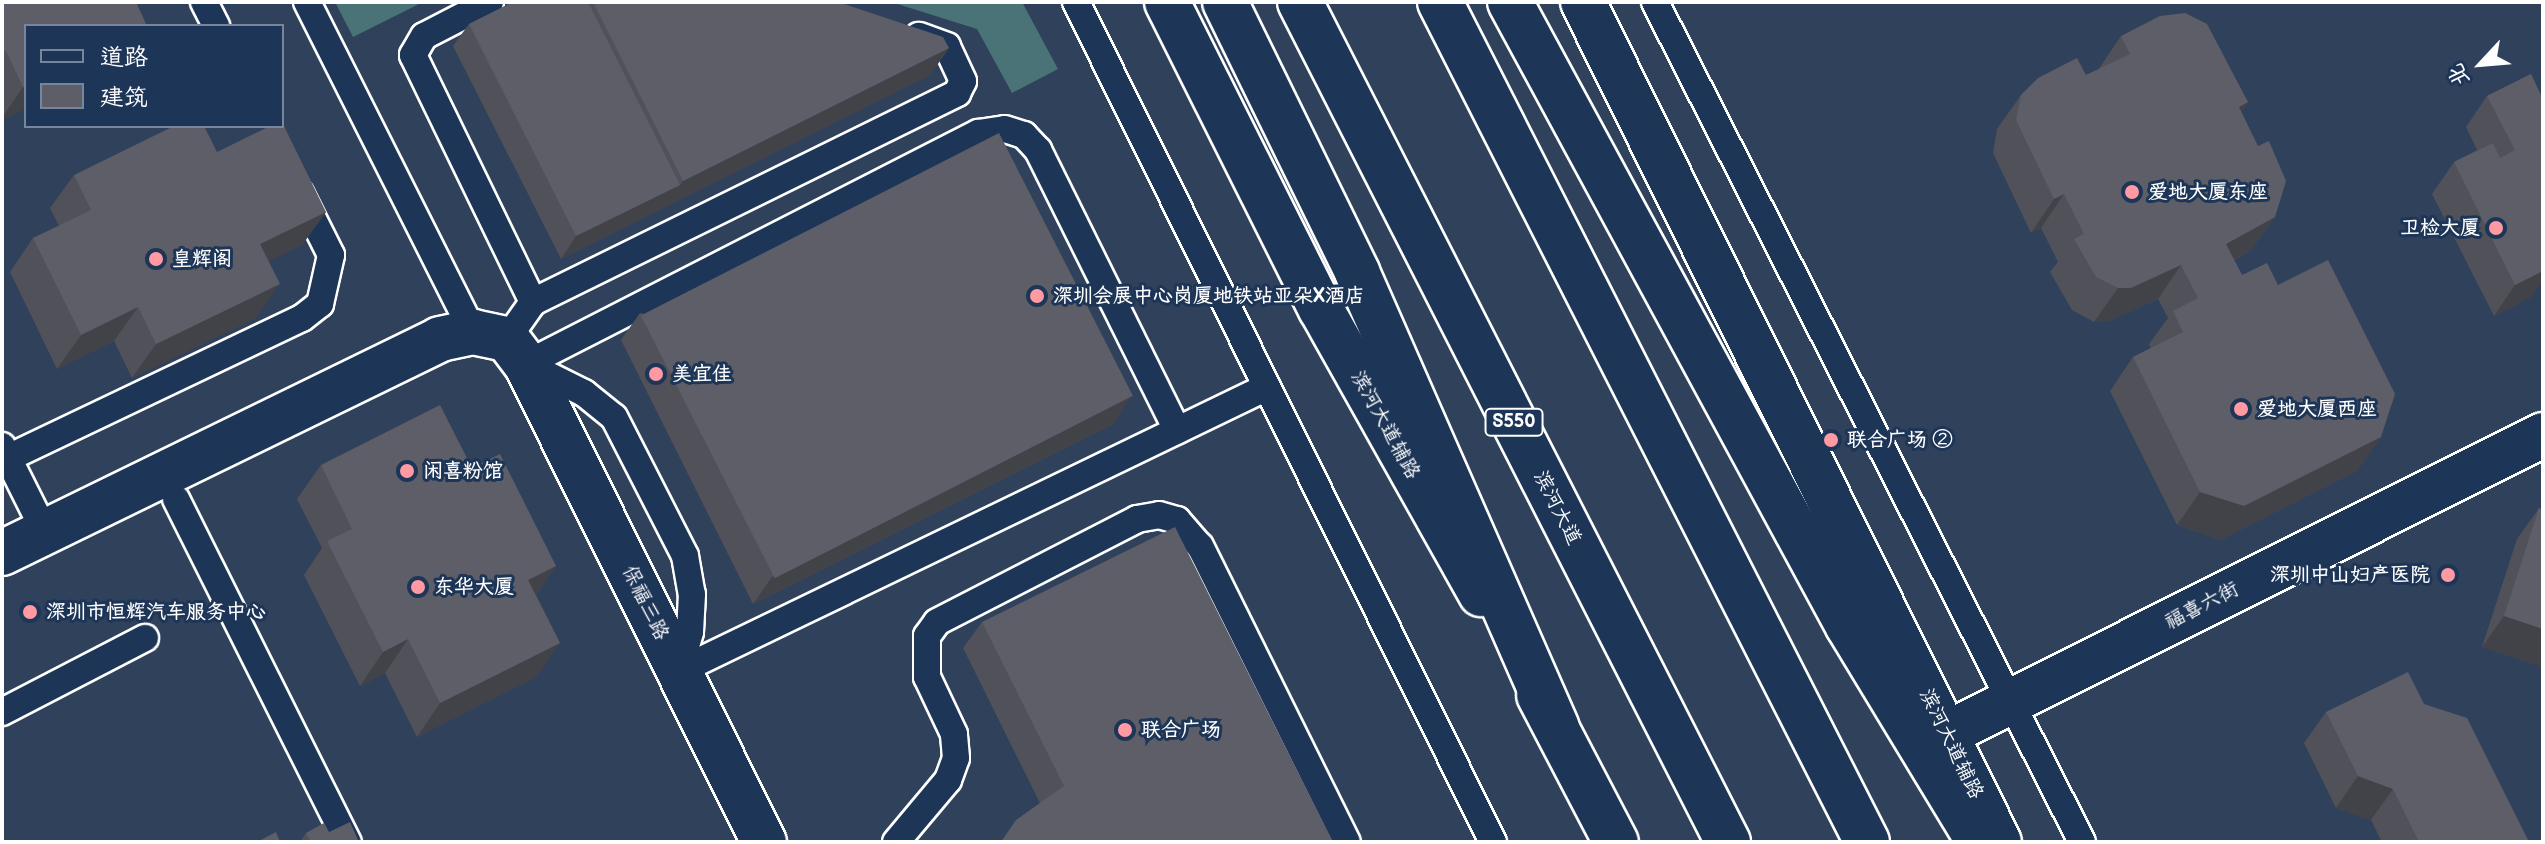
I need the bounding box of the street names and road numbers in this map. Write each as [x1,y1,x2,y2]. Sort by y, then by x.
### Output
street label: 滨河大道辅路 [1345,367,1425,483]
road number: S550 [1484,408,1544,436]
street label: 滨河大道 [1528,467,1586,549]
street label: 保福三路 [617,562,673,644]
street label: 福喜六街 [2161,577,2243,635]
street label: 滨河大道辅路 [1914,685,1988,803]

